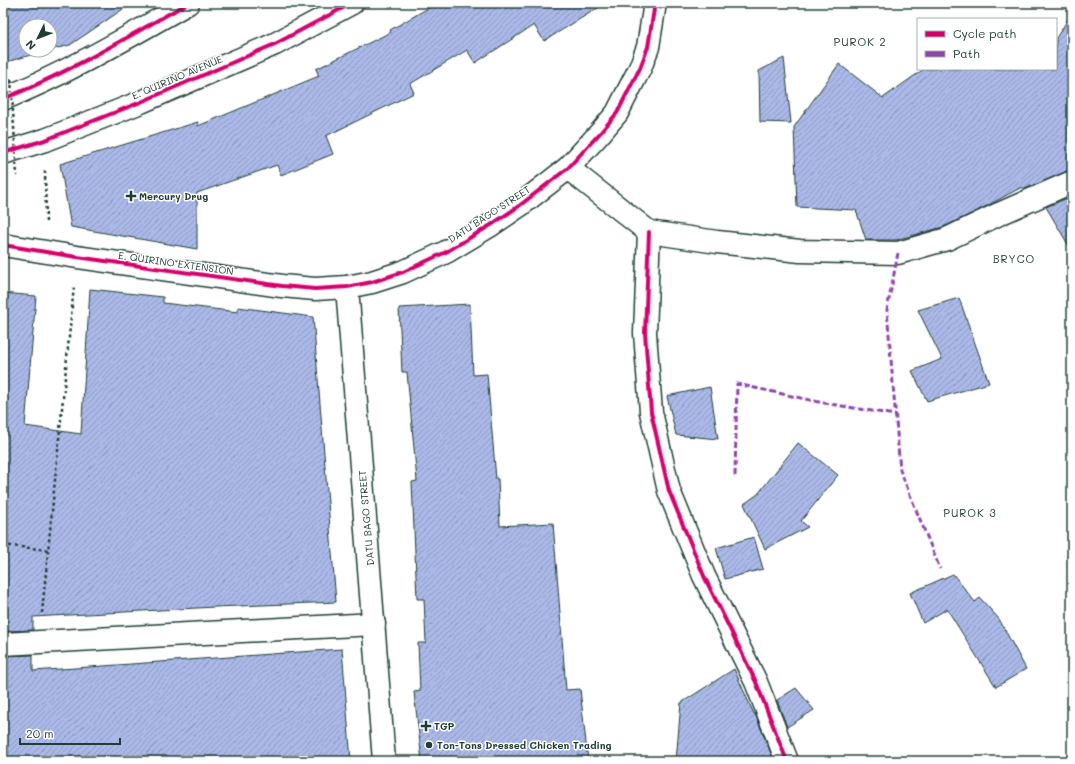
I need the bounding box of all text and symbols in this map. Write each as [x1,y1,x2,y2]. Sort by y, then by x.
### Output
north arrow [18,18,58,58]
legend [917,18,1057,70]
text: Cycle path [953,25,1016,41]
district label: PUROK 2 [833,34,887,49]
text: N [22,37,39,53]
text: Path [953,45,980,61]
street label: E. QUIRINO AVENUE [129,51,225,102]
street label: DATU BAGO STREET [445,182,533,246]
place label: Mercury Drug [139,189,208,203]
marker: Mercury Drug [126,191,136,201]
street label: E. QUIRINO EXTENSION [117,248,235,278]
district label: BRYCO [993,251,1035,266]
street label: DATU BAGO STREET [355,469,377,566]
district label: PUROK 3 [943,505,997,520]
place label: TGP [434,719,455,733]
scale bar [20,720,120,746]
marker: TGP [421,721,431,731]
text: 20 m [26,725,54,741]
place label: Ton-Tons Dressed Chicken Trading [437,738,612,752]
marker: Ton-Tons Dressed Chicken Trading [424,740,434,750]

